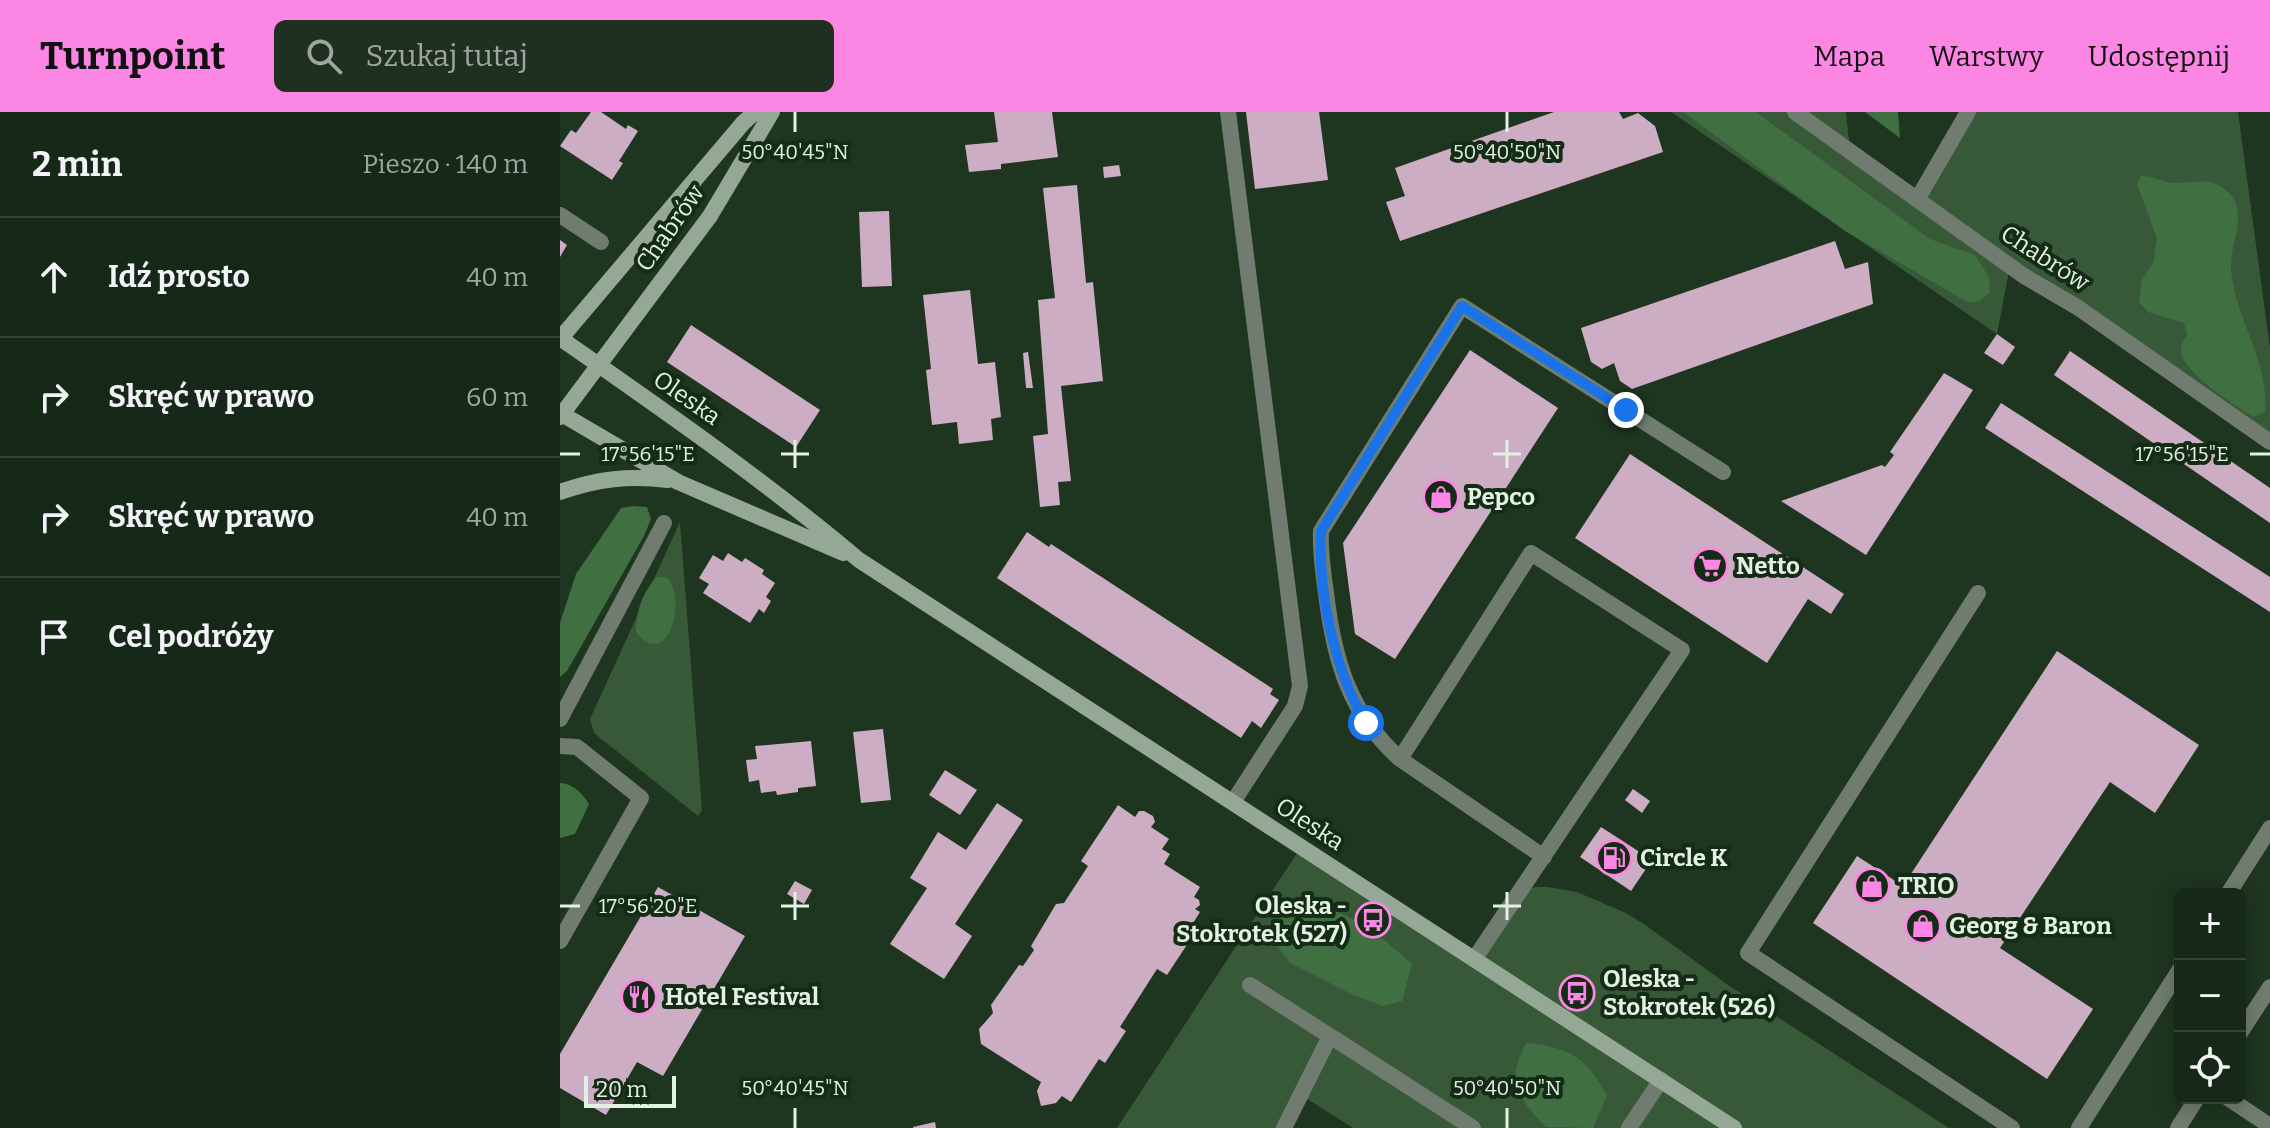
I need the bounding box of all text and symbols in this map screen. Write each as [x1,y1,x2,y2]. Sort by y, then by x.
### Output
search box [274,20,834,92]
text: Turnpoint [40,33,226,79]
icon: search [302,34,346,78]
text: Szukaj tutaj [366,38,528,74]
text: Mapa [1813,40,1885,73]
text: Warstwy [1929,40,2044,73]
text: Udostępnij [2088,40,2230,73]
text: 50°40'45"N [741,140,849,164]
text: 50°40'50"N [1453,140,1561,164]
text: 2 min [32,144,122,185]
text: Pieszo · 140 m [363,149,528,180]
street label: Chabrów [630,179,710,277]
street label: Chabrów [1996,219,2095,297]
icon: ahead [32,255,76,299]
text: Idź prosto [108,259,250,295]
text: 40 m [466,262,528,293]
street label: Oleska [648,365,726,431]
icon: right [32,375,76,419]
text: Skręć w prawo [108,379,314,415]
text: 60 m [466,382,528,413]
route end [1608,392,1644,428]
text: 17°56'15"E [601,442,695,466]
text: 17°56'15"E [2135,442,2229,466]
shop icon: Pepco [1422,478,1460,516]
place label: Pepco [1467,483,1535,511]
icon: right [32,495,76,539]
text: Skręć w prawo [108,499,314,535]
text: 40 m [466,502,528,533]
supermarket icon: Netto [1691,547,1729,585]
place label: Netto [1736,552,1800,580]
icon: arrive [32,615,76,659]
text: Cel podróży [108,619,273,655]
route start [1348,705,1384,741]
street label: Oleska [1271,792,1349,856]
fuel station icon: Circle K [1595,839,1633,877]
place label: Circle K [1640,844,1728,872]
shop icon: TRIO [1853,867,1891,905]
place label: TRIO [1898,872,1955,900]
map controls [2174,888,2246,1104]
button: + [2174,888,2246,960]
place label: Oleska - Stokrotek (527) [1176,892,1347,948]
text: 17°56'20"E [599,894,697,918]
bus stop icon: Oleska - Stokrotek (527) [1354,901,1392,939]
shop icon: Georg & Baron [1904,907,1942,945]
place label: Georg & Baron [1949,912,2112,940]
button: − [2174,960,2246,1032]
place label: Oleska - Stokrotek (526) [1603,965,1775,1021]
bus stop icon: Oleska - Stokrotek (526) [1558,974,1596,1012]
restaurant icon: Hotel Festival [620,978,658,1016]
place label: Hotel Festival [665,983,820,1011]
button: locate [2174,1032,2246,1104]
scale bar [584,1072,676,1108]
text: 20 m [596,1076,647,1103]
text: 50°40'45"N [741,1076,849,1100]
text: 50°40'50"N [1453,1076,1561,1100]

